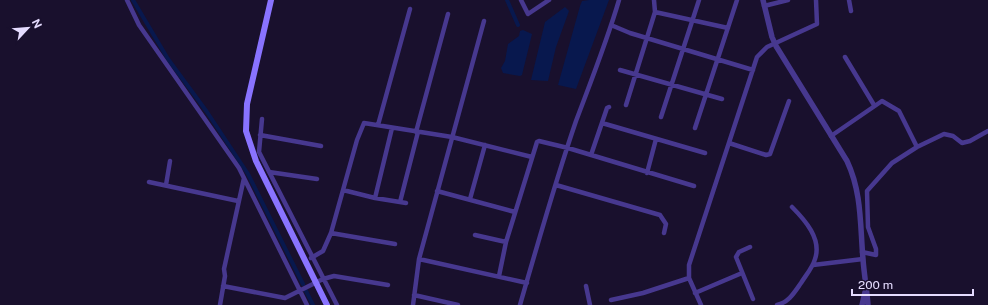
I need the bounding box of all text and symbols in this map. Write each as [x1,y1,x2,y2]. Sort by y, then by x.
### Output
north arrow [8,8,48,48]
text: N [30,17,44,30]
scale bar [852,271,973,297]
text: 200 m [858,278,893,292]

